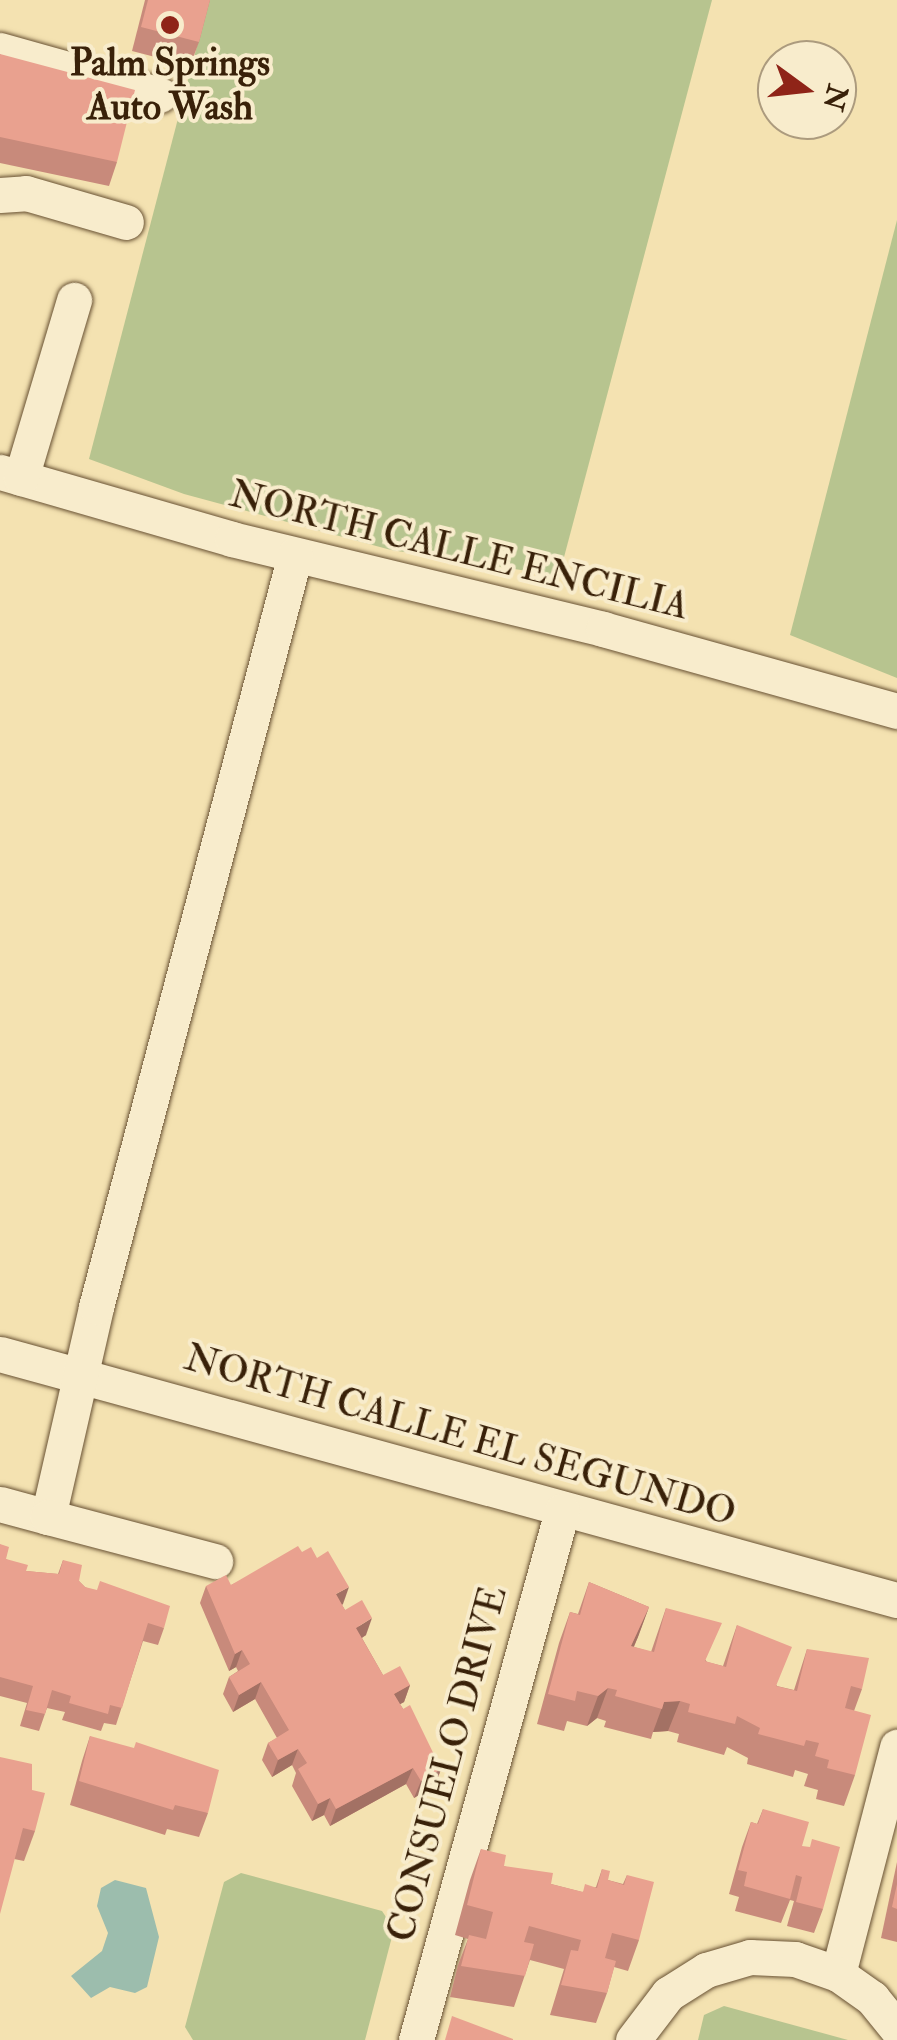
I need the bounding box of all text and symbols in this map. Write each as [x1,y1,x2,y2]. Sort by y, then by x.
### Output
marker: Palm Springs Auto Wash [159,14,181,36]
north arrow [757,40,857,140]
place label: Palm Springs Auto Wash [70,41,270,130]
text: N [814,81,855,114]
street label: NORTH CALLE ENCILIA [225,472,693,630]
street label: NORTH CALLE EL SEGUNDO [179,1335,741,1537]
street label: CONSUELO DRIVE [379,1581,517,1947]

